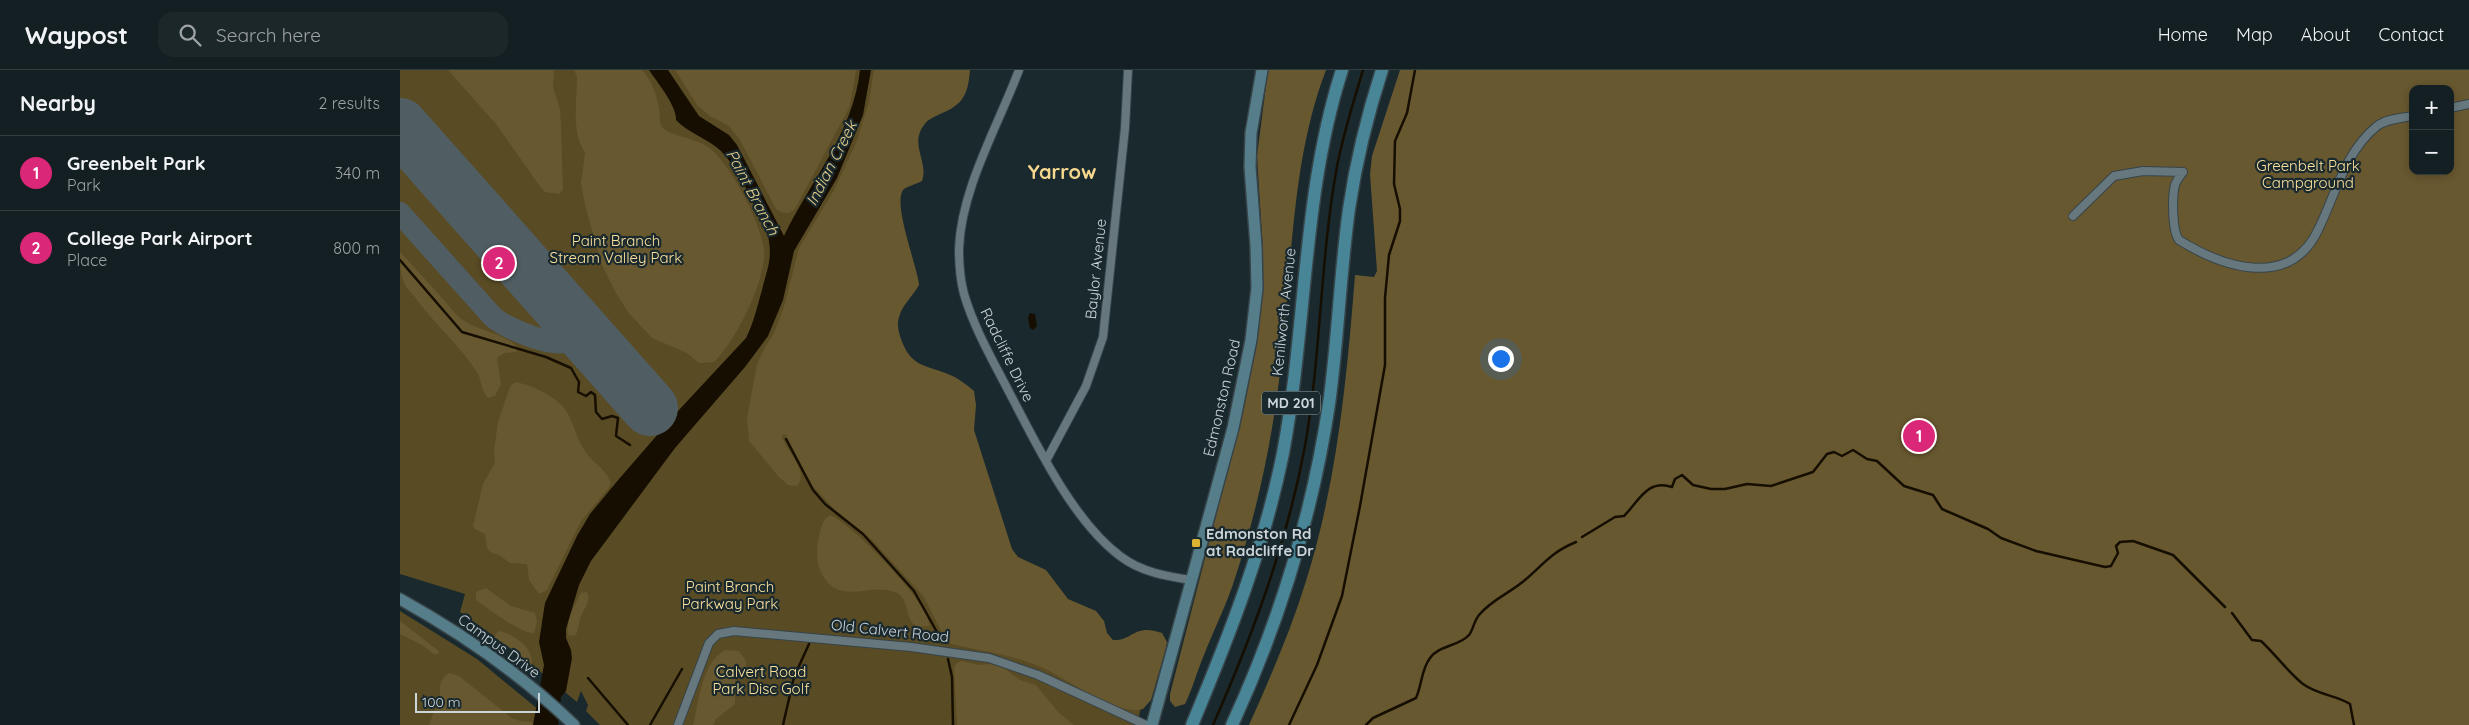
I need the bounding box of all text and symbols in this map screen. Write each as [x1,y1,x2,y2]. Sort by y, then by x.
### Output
search box [158,12,508,57]
text: Waypost [25,20,128,50]
icon: search [176,21,204,49]
text: Search here [216,23,321,47]
text: Home [2158,23,2208,46]
text: Map [2236,23,2273,46]
text: About [2301,23,2351,46]
text: Contact [2379,23,2444,46]
map controls [2409,85,2454,175]
button: + [2409,85,2454,130]
text: Nearby [20,90,96,116]
text: 2 results [318,93,380,113]
water label: Indian Creek [801,116,862,209]
button: − [2409,130,2454,175]
water label: Paint Branch [722,146,784,239]
text: Greenbelt Park [67,151,205,175]
park label: Greenbelt Park Campground [2256,156,2360,192]
district label: Yarrow [1028,159,1096,184]
text: 1 [33,163,39,183]
text: 340 m [335,163,380,183]
text: Park [67,175,101,195]
street label: Baylor Avenue [1081,218,1110,320]
text: College Park Airport [67,226,253,250]
park label: Paint Branch Stream Valley Park [550,231,682,267]
text: 2 [31,238,41,258]
text: 800 m [333,238,380,258]
pin: 2 [483,244,515,282]
street label: Kenilworth Avenue [1267,247,1300,377]
text: Place [67,250,107,270]
street label: Radcliffe Drive [977,305,1038,405]
street label: Edmonston Road [1199,337,1244,459]
your location [1488,346,1514,372]
road number: MD 201 [1262,392,1320,414]
pin: 1 [1903,417,1935,455]
place label: Edmonston Rd at Radcliffe Dr [1206,524,1314,560]
marker: Edmonston Rd at Radcliffe Dr [1190,537,1202,549]
park label: Paint Branch Parkway Park [682,577,778,613]
street label: Campus Drive [454,609,544,682]
street label: Old Calvert Road [830,615,950,646]
park label: Calvert Road Park Disc Golf [712,662,810,698]
scale bar [415,690,540,713]
text: 100 m [422,693,460,711]

